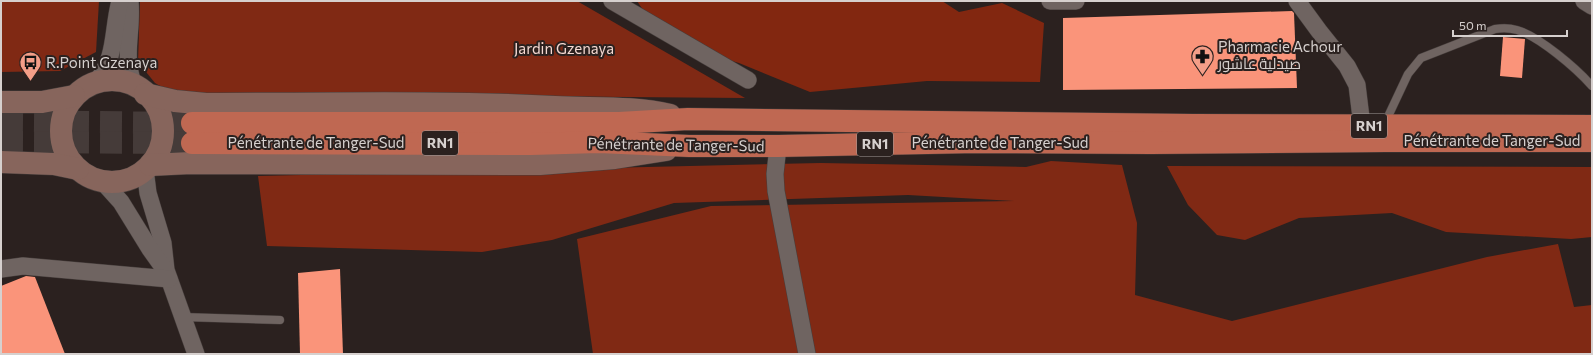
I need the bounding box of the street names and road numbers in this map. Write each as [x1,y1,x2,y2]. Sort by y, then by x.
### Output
road number: RN1 [1351,114,1387,138]
road number: RN1 [422,131,458,155]
street label: Pénétrante de Tanger-Sud [1404,131,1581,149]
road number: RN1 [857,132,893,156]
street label: Pénétrante de Tanger-Sud [228,133,405,151]
street label: Pénétrante de Tanger-Sud [587,133,765,155]
street label: Pénétrante de Tanger-Sud [912,133,1089,151]

